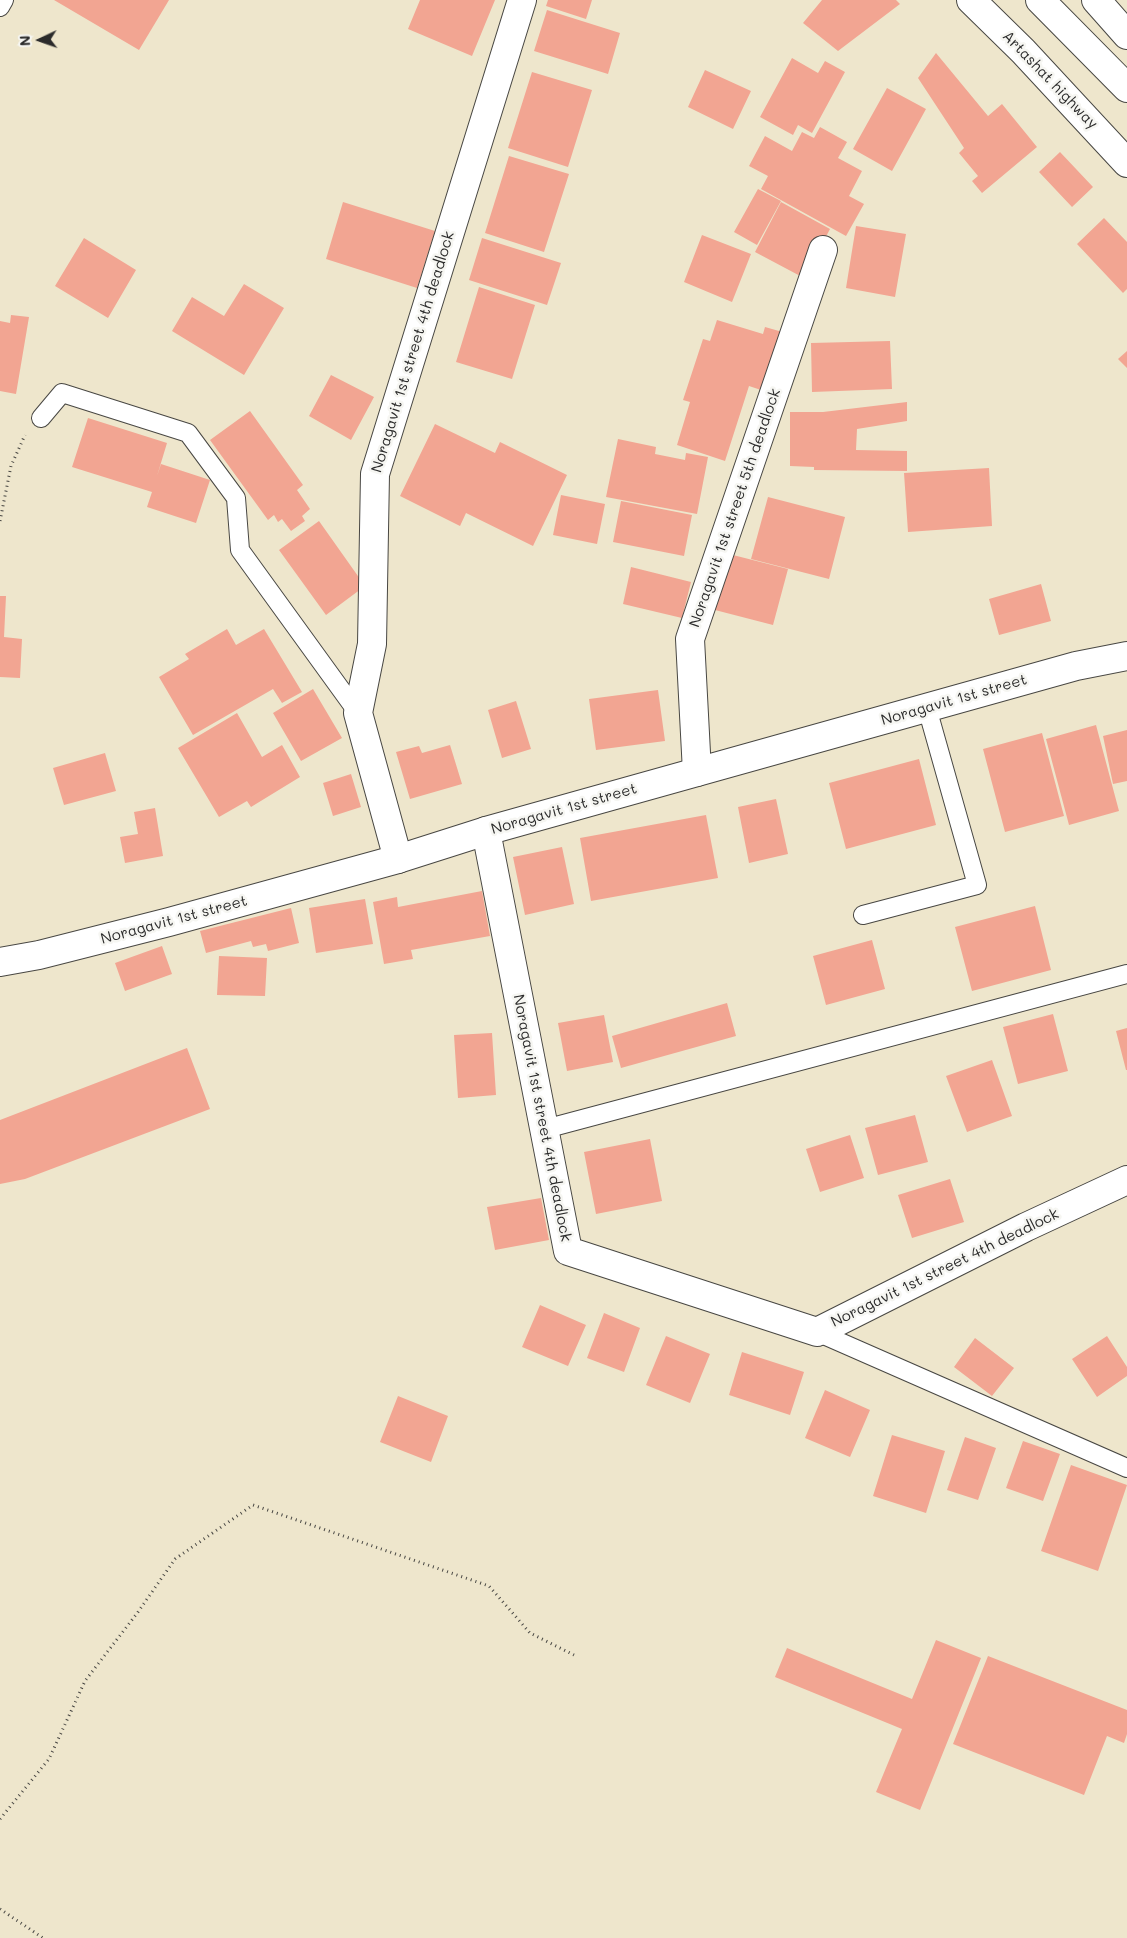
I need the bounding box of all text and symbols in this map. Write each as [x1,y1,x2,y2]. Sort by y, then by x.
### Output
north arrow [15,15,65,65]
street label: Artashat highway [999,27,1101,133]
text: N [15,35,34,47]
street label: Noragavit 1st street 4th deadlock [368,229,458,475]
street label: Noragavit 1st street 5th deadlock [686,386,784,630]
street label: Noragavit 1st street [879,671,1029,729]
street label: Noragavit 1st street [489,780,639,838]
street label: Noragavit 1st street [99,892,249,948]
street label: Noragavit 1st street 4th deadlock [509,993,575,1243]
street label: Noragavit 1st street 4th deadlock [828,1205,1062,1331]

